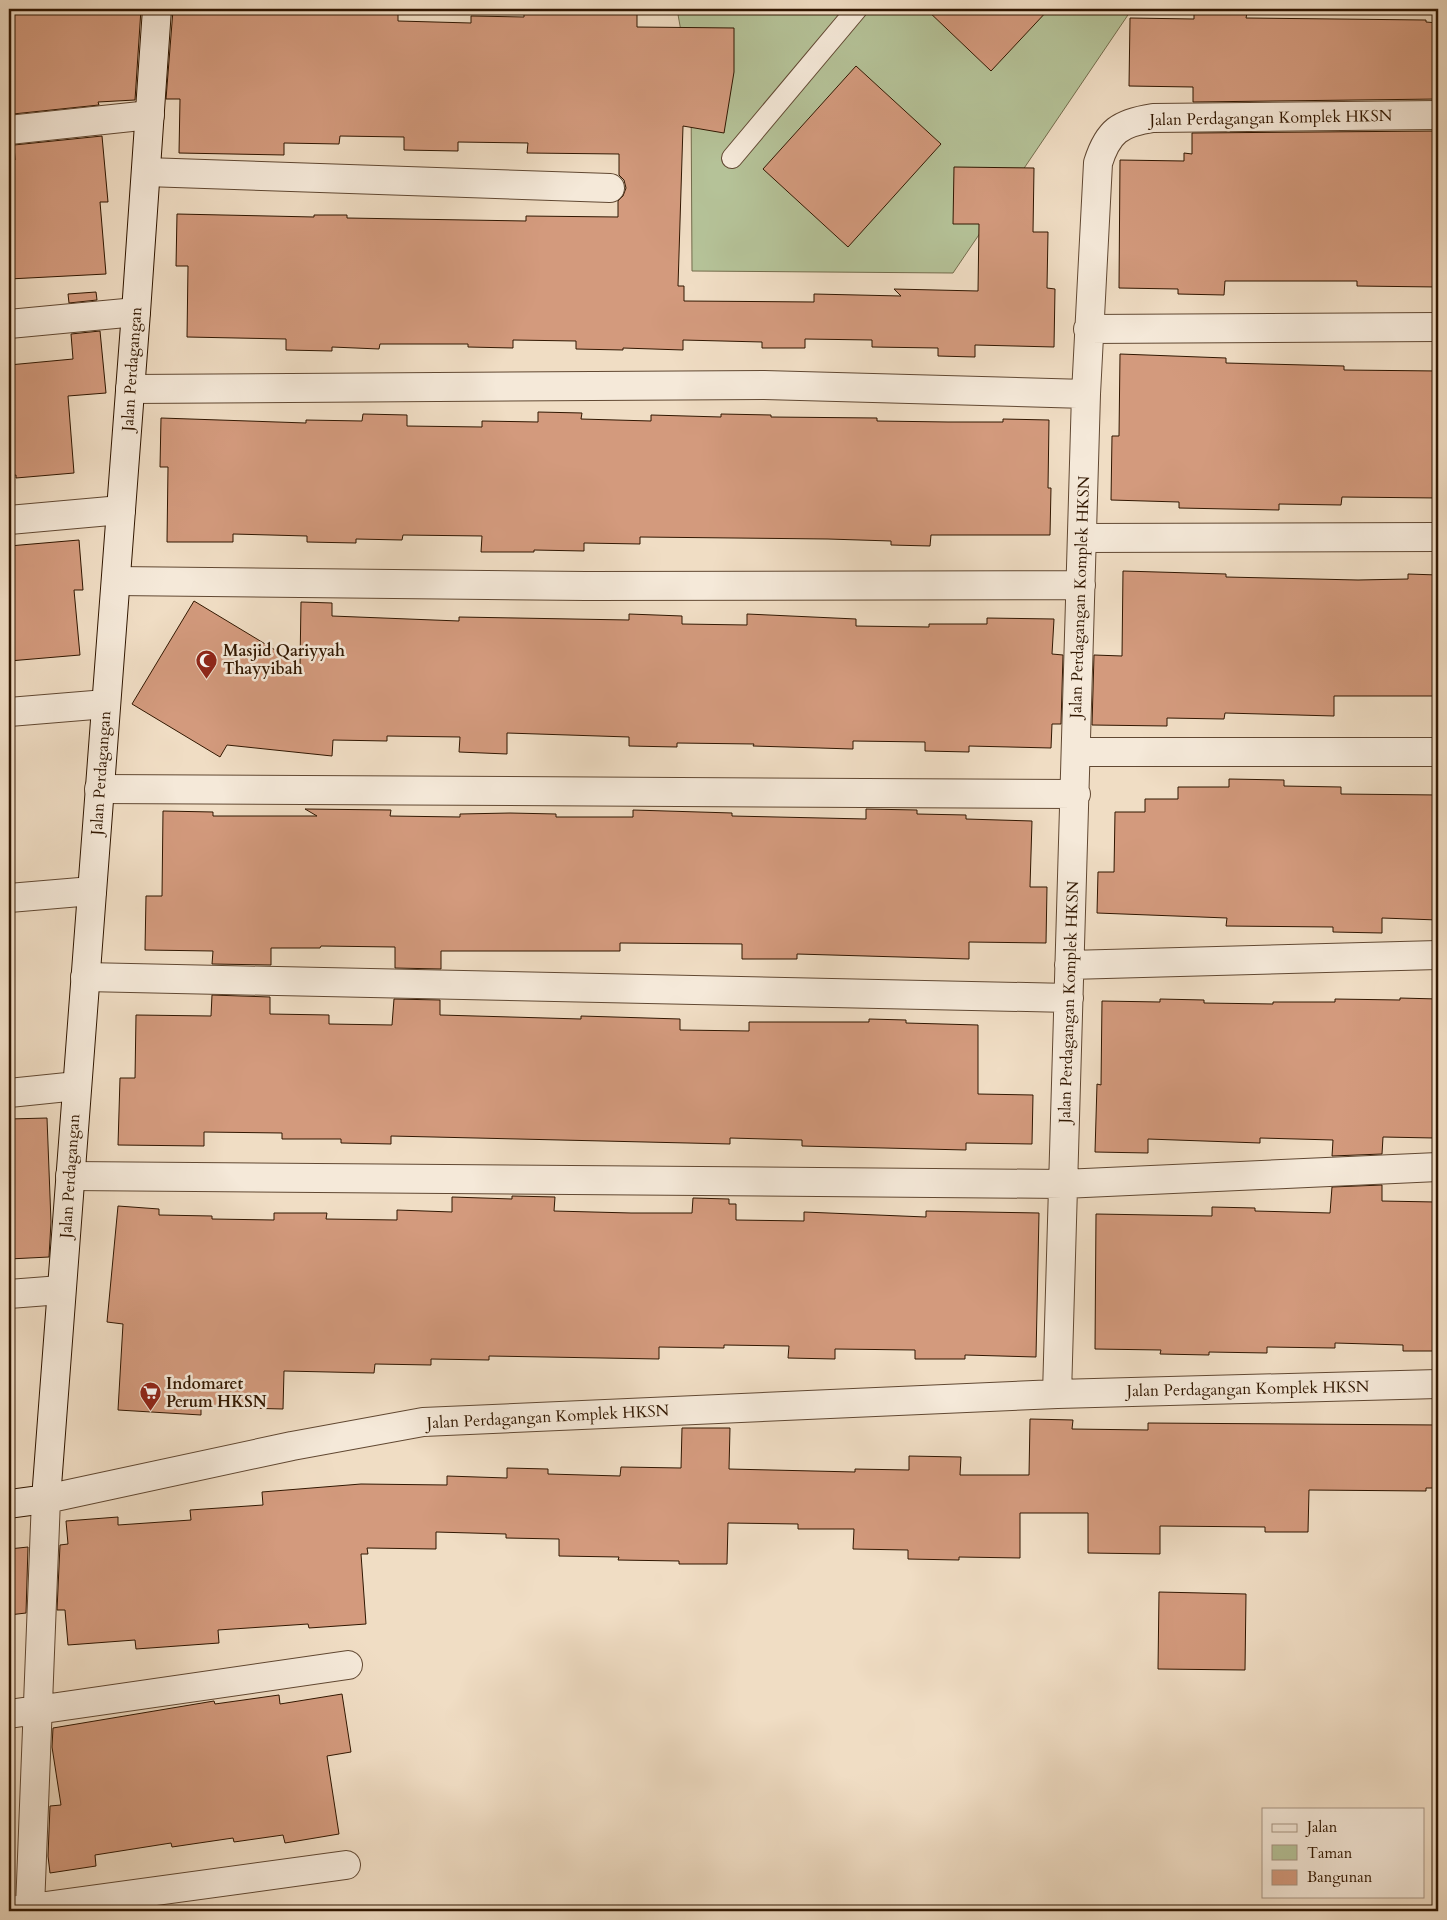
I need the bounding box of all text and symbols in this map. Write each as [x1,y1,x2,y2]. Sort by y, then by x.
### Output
street label: Jalan Perdagangan Komplek HKSN [1147,105,1393,131]
street label: Jalan Perdagangan [117,306,147,434]
street label: Jalan Perdagangan Komplek HKSN [1065,475,1095,721]
place label: Masjid Qariyyah Thayyibah [223,640,345,680]
mosque icon: Masjid Qariyyah Thayyibah [195,648,219,679]
street label: Jalan Perdagangan [86,710,116,838]
street label: Jalan Perdagangan Komplek HKSN [1054,880,1084,1126]
street label: Jalan Perdagangan [55,1113,85,1241]
place label: Indomaret Perum HKSN [166,1373,267,1413]
street label: Jalan Perdagangan Komplek HKSN [1124,1376,1370,1402]
supermarket icon: Indomaret Perum HKSN [138,1381,162,1412]
street label: Jalan Perdagangan Komplek HKSN [424,1400,670,1434]
legend [1262,1808,1424,1898]
text: Jalan [1305,1817,1338,1837]
text: Taman [1307,1843,1353,1863]
text: Bangunan [1307,1867,1373,1887]

